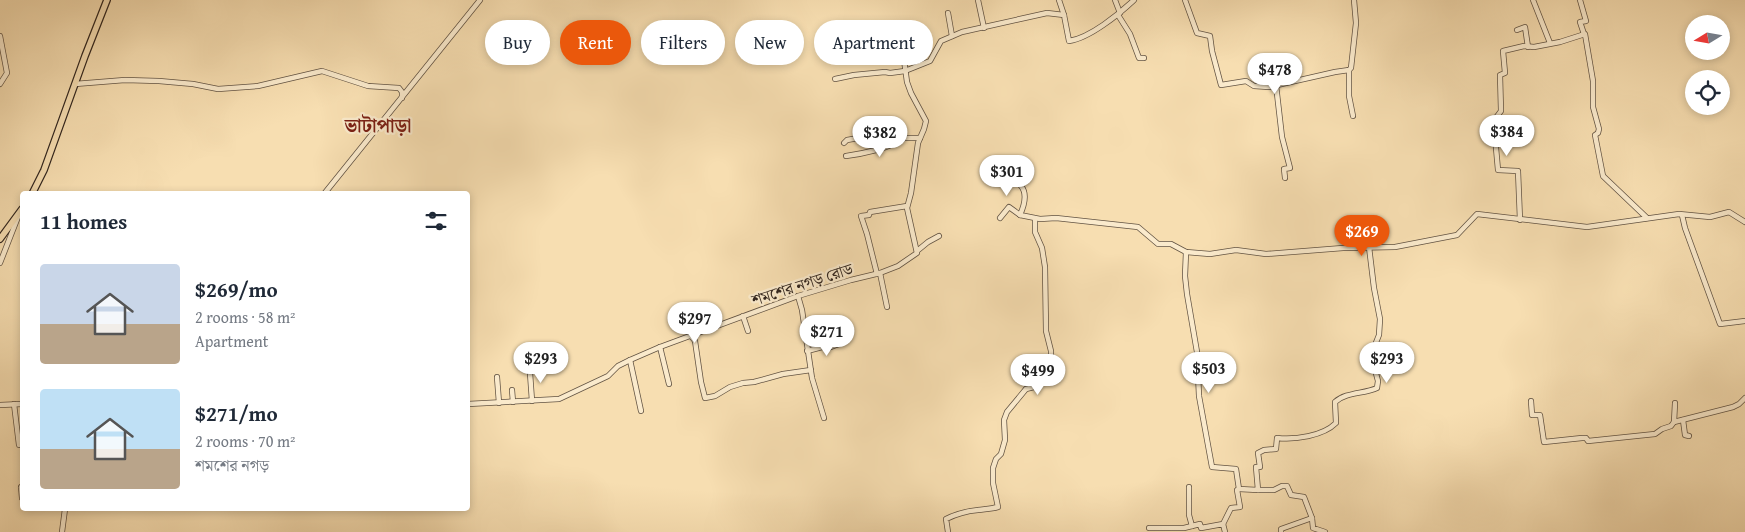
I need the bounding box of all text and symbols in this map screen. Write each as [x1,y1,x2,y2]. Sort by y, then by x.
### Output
north arrow [1685,15,1730,60]
map controls [1685,15,1730,115]
chip: Buy [485,20,550,65]
chip: Rent [560,20,631,65]
chip: Filters [641,20,725,65]
chip: New [735,20,804,65]
chip: Apartment [814,20,933,65]
pin: $478 [1245,52,1305,95]
text: $478 [1258,57,1292,81]
button: locate [1685,70,1730,115]
district label: ভাটাপাড়া [344,111,411,139]
pin: $384 [1477,114,1537,157]
pin: $382 [850,116,910,158]
text: $384 [1490,119,1524,143]
text: $382 [863,120,897,144]
pin: $301 [977,154,1037,197]
text: $301 [990,159,1024,183]
text: 11 homes [40,206,127,237]
icon: filters [422,207,450,235]
pin: $269 [1332,214,1392,257]
text: $269 [1345,219,1379,243]
street label: শমশের নগড় রোড [747,256,857,312]
text: $269/mo [195,274,278,305]
icon: home [80,284,140,344]
pin: $297 [665,302,725,344]
text: 2 rooms · 58 m² [195,305,295,329]
text: $297 [678,306,712,330]
pin: $271 [797,314,857,357]
text: $271 [810,319,844,343]
text: Apartment [195,329,268,353]
pin: $293 [511,342,571,384]
pin: $293 [1357,342,1417,384]
text: $293 [524,346,558,370]
text: $293 [1370,346,1404,370]
pin: $503 [1179,352,1239,394]
pin: $499 [1008,354,1068,396]
text: $503 [1192,356,1226,380]
text: $499 [1021,358,1055,382]
text: $271/mo [195,398,278,429]
icon: home [80,409,140,469]
text: 2 rooms · 70 m² [195,429,295,453]
text: শমশের নগড় [195,453,269,477]

